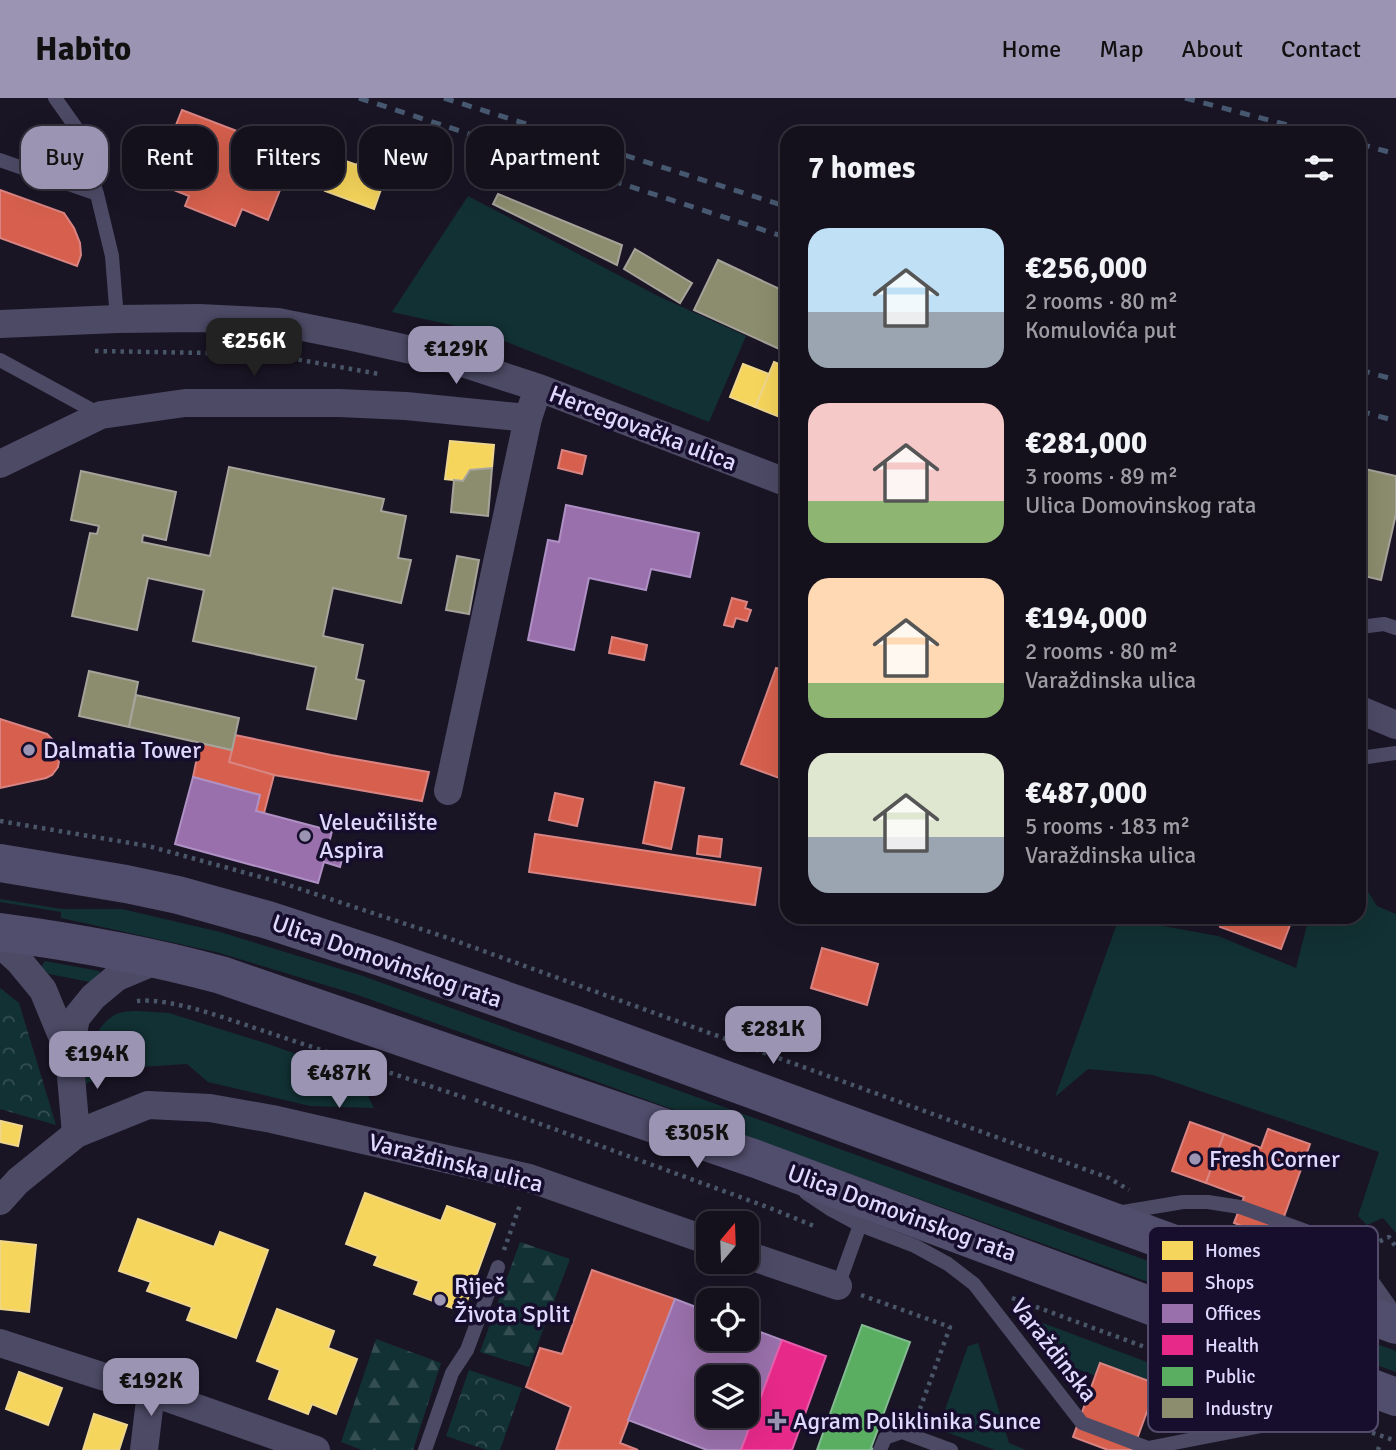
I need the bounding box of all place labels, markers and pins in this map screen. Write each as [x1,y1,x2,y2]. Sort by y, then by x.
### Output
pin: €256K [205,318,303,378]
pin: €129K [407,327,505,386]
place label: Dalmatia Tower [43,735,201,765]
marker: Dalmatia Tower [21,742,37,758]
place label: Veleučilište Aspira [319,807,438,865]
marker: Veleučilište Aspira [297,828,313,844]
pin: €281K [724,1006,822,1066]
pin: €194K [48,1032,146,1091]
pin: €487K [290,1051,388,1110]
pin: €305K [648,1110,746,1170]
place label: Fresh Corner [1209,1144,1340,1174]
marker: Fresh Corner [1187,1151,1203,1167]
place label: Riječ Života Split [454,1271,570,1329]
marker: Riječ Života Split [432,1292,448,1308]
pin: €192K [102,1358,200,1418]
place label: Agram Poliklinika Sunce [793,1406,1041,1436]
marker: Agram Poliklinika Sunce [767,1411,787,1431]

